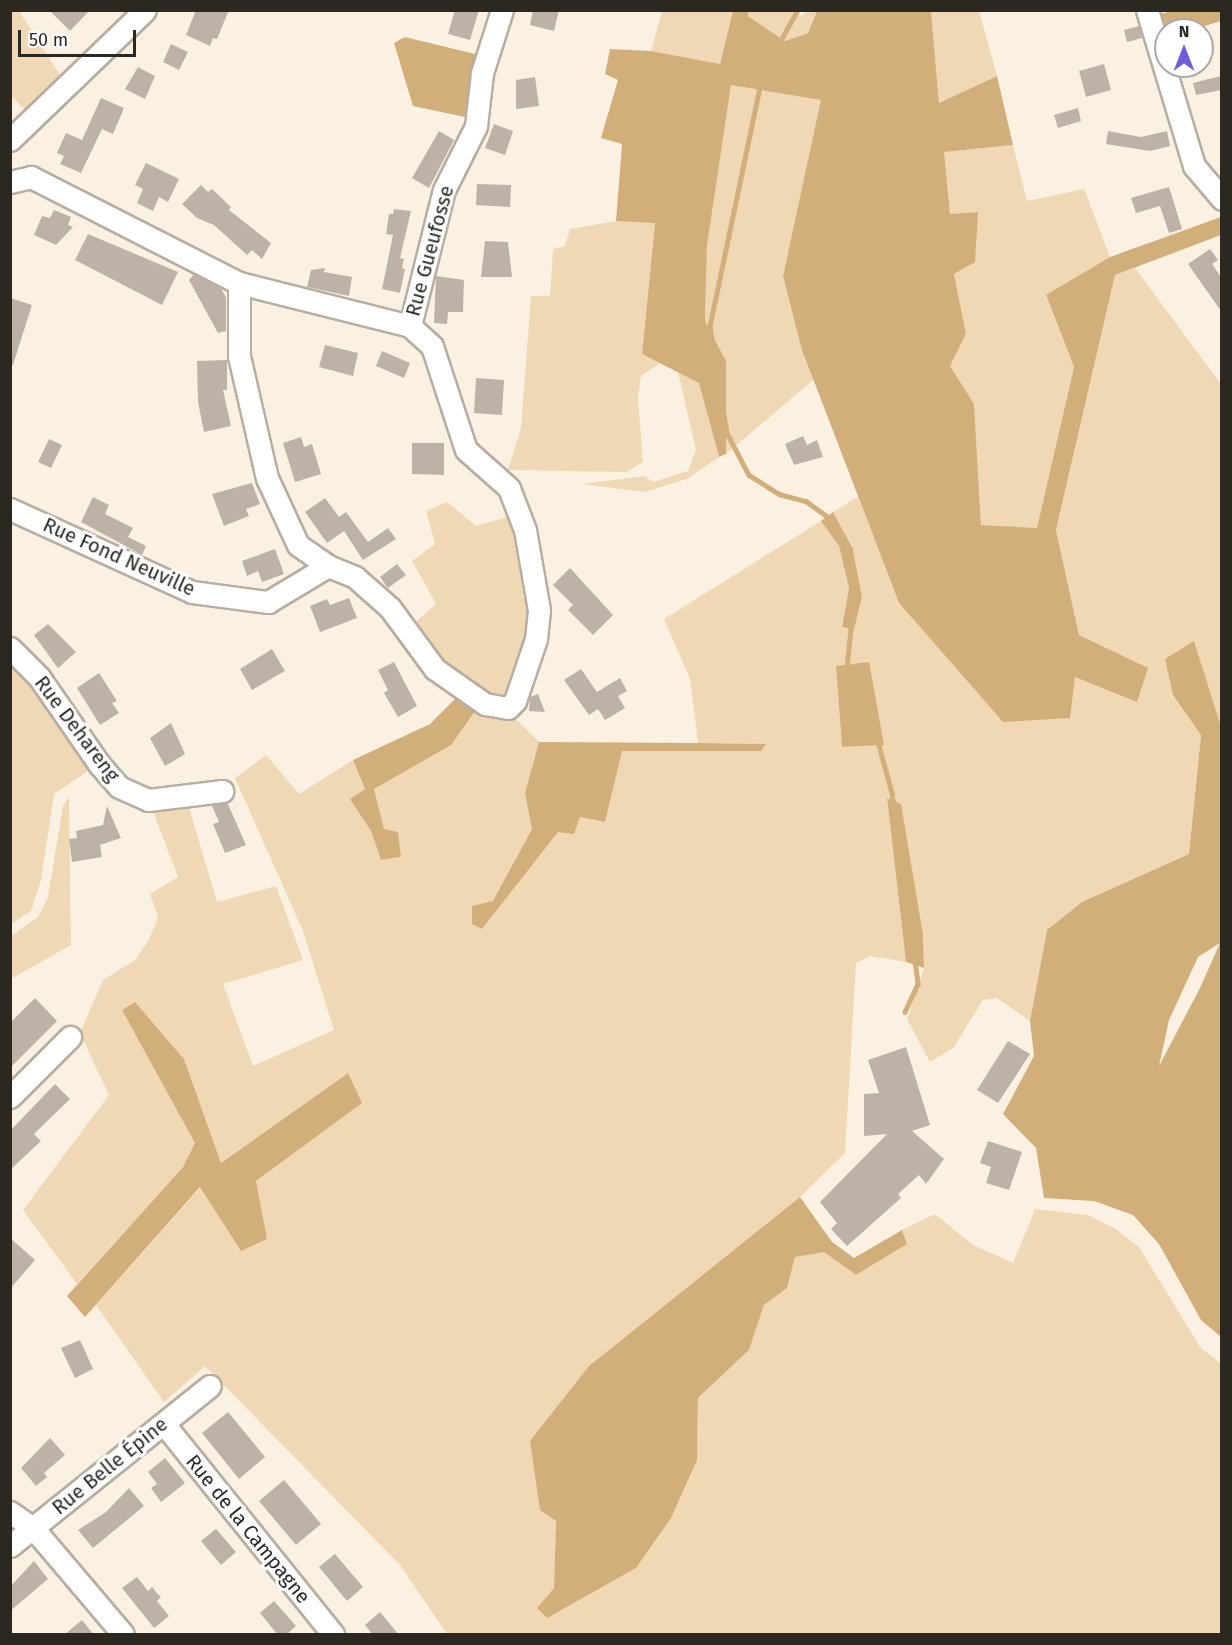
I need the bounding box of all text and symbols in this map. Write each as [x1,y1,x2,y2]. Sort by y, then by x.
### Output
scale bar [21,18,140,56]
north arrow [1154,18,1214,78]
text: N [1179,22,1189,41]
text: 50 m [29,29,68,51]
street label: Rue Gueufosse [401,183,459,319]
street label: Rue Fond Neuville [39,513,199,601]
street label: Rue Dehareng [29,671,125,787]
street label: Rue Belle Épine [47,1412,173,1520]
street label: Rue de la Campagne [181,1450,315,1608]

